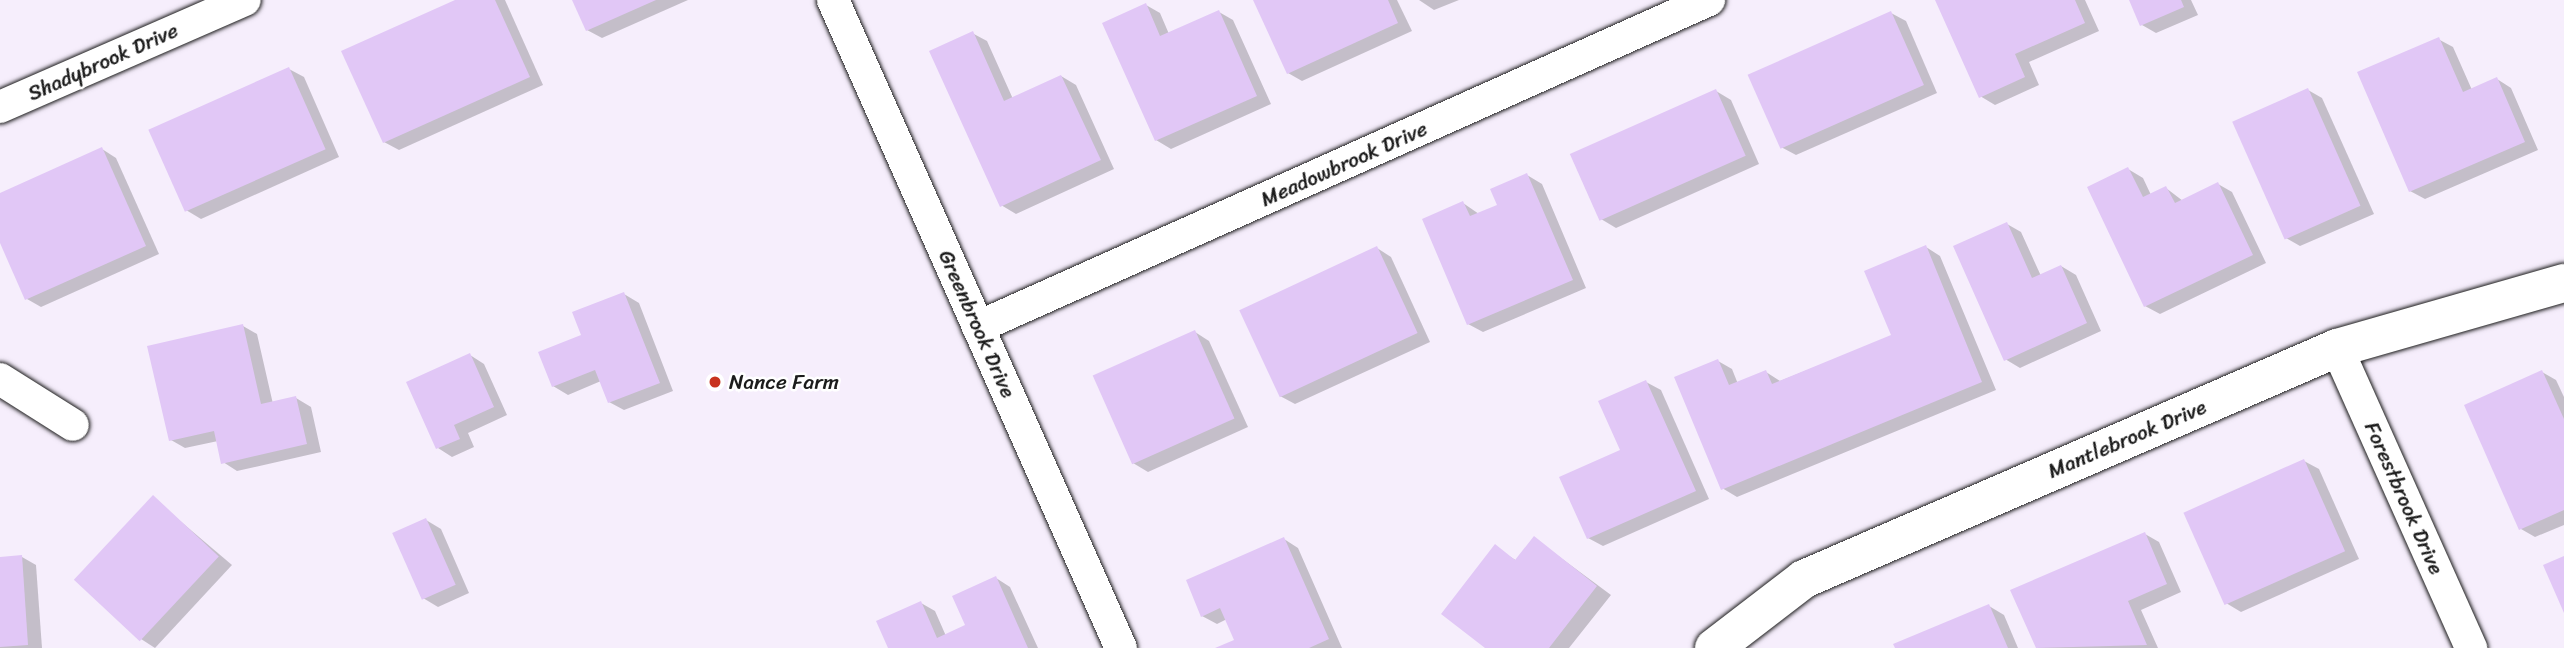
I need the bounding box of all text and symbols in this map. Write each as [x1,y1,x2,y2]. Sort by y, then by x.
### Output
street label: Shadybrook Drive [24,18,182,106]
street label: Meadowbrook Drive [1257,116,1431,212]
street label: Greenbrook Drive [933,246,1021,402]
place label: Nance Farm [729,369,839,395]
marker: Nance Farm [707,374,723,390]
street label: Mantlebrook Drive [2044,394,2210,484]
street label: Forestbrook Drive [2359,418,2449,578]

